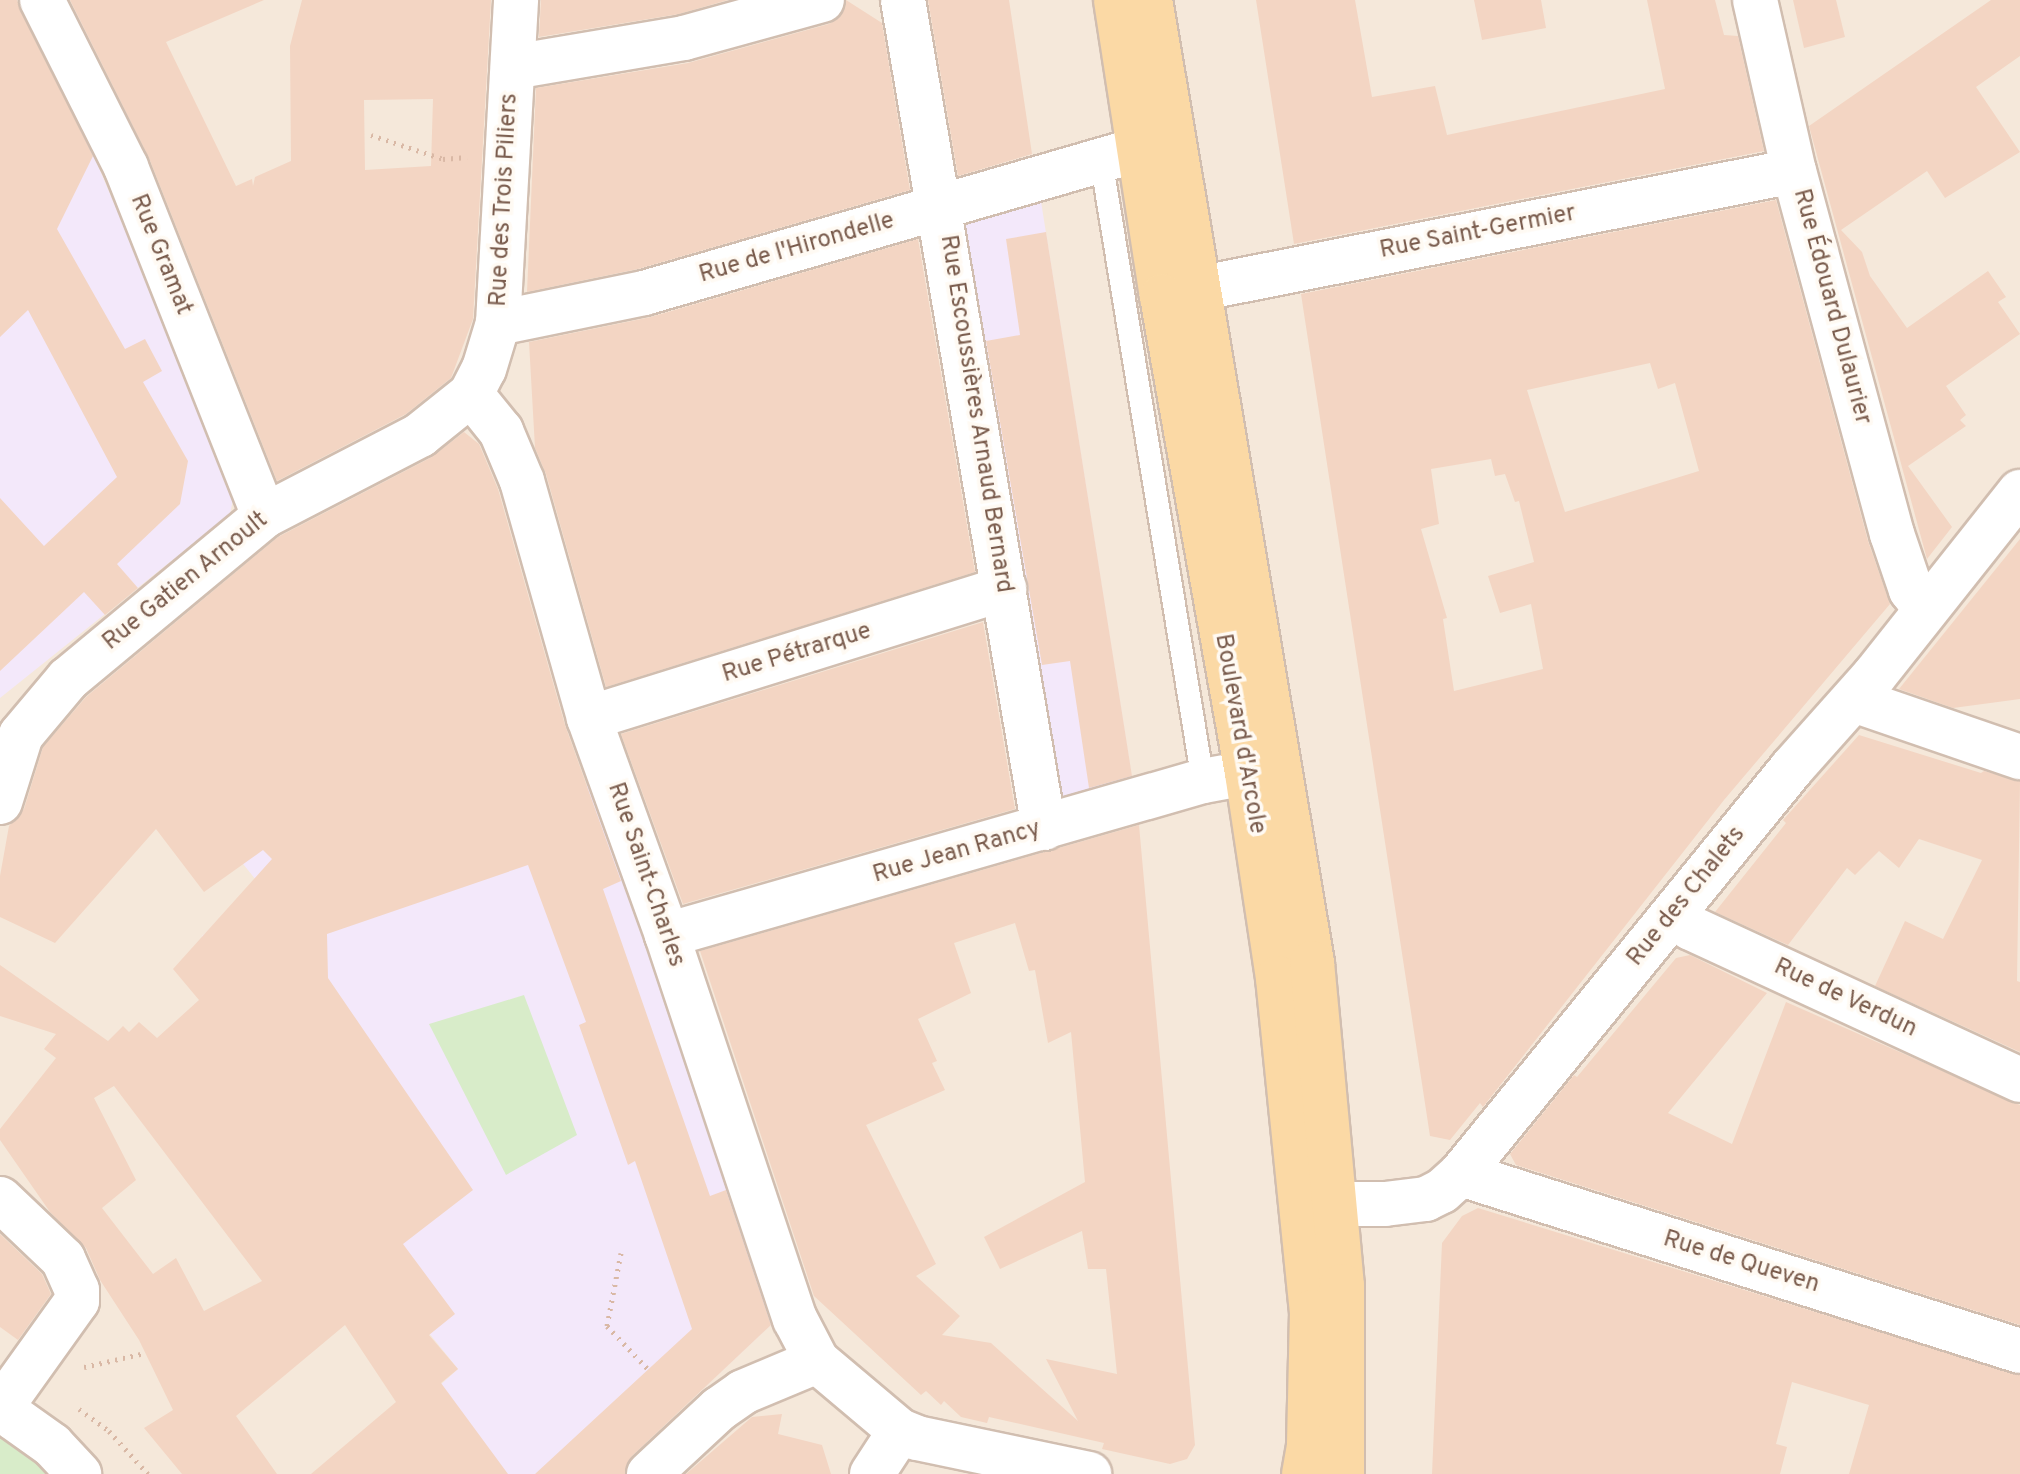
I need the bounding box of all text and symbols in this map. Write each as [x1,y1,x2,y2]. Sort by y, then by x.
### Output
street label: Rue des Trois Piliers [485,92,525,308]
street label: Rue Édouard Dulaurier [1786,186,1876,428]
street label: Rue Gramat [123,190,197,320]
street label: Rue Saint-Germier [1378,200,1578,266]
street label: Rue de l'Hirondelle [696,207,898,291]
street label: Rue Escoussières Arnaud Bernard [932,233,1018,595]
street label: Rue Gatien Arnoult [97,506,275,658]
street label: Rue Pétrarque [719,618,875,690]
street label: Boulevard d'Arcole [1207,632,1271,836]
street label: Rue Saint-Charles [600,779,690,971]
street label: Rue Jean Rancy [870,815,1044,891]
street label: Rue des Chalets [1622,821,1752,973]
street label: Rue de Verdun [1768,953,1922,1045]
street label: Rue de Queven [1659,1226,1823,1300]

